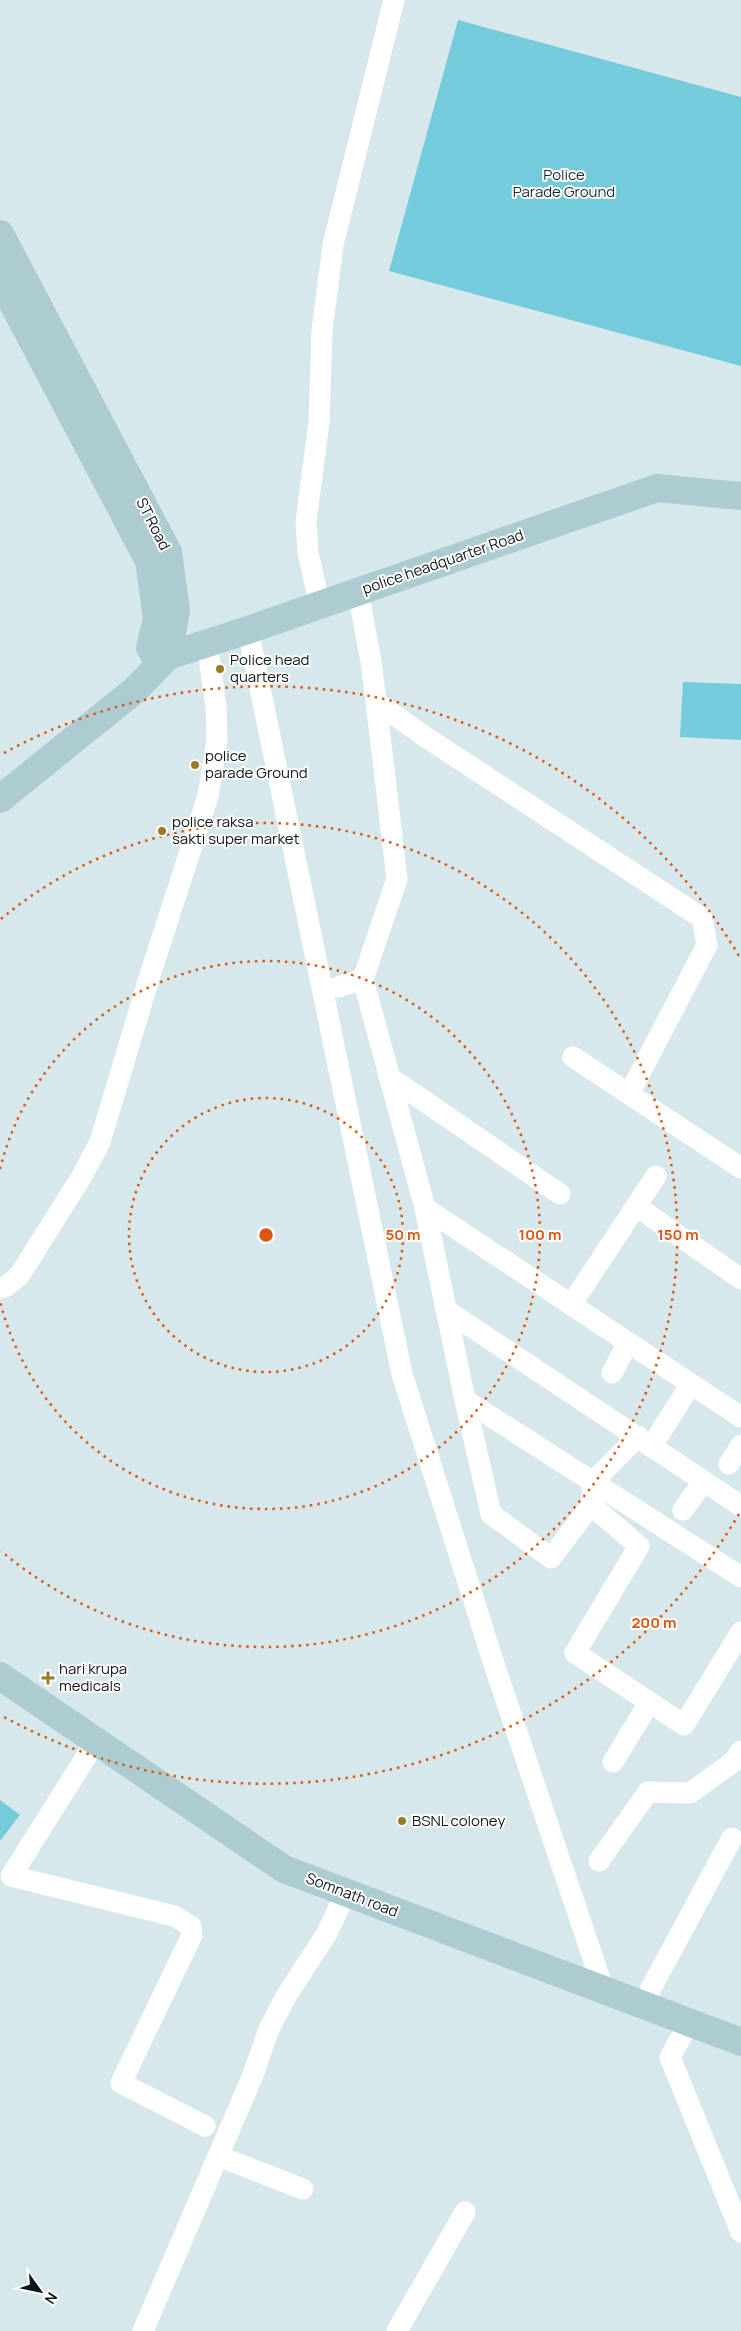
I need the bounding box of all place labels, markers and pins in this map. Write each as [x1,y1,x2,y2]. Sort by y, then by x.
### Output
place label: Police head quarters [230,649,309,687]
marker: Police head quarters [214,663,226,675]
place label: police parade Ground [205,745,308,783]
marker: police parade Ground [189,759,201,771]
place label: police raksa sakti super market [172,811,300,849]
marker: police raksa sakti super market [156,825,168,837]
centre of rings [257,1226,275,1244]
place label: hari krupa medicals [59,1658,127,1696]
marker: hari krupa medicals [41,1671,55,1685]
place label: BSNL coloney [412,1810,505,1831]
marker: BSNL coloney [396,1815,408,1827]

